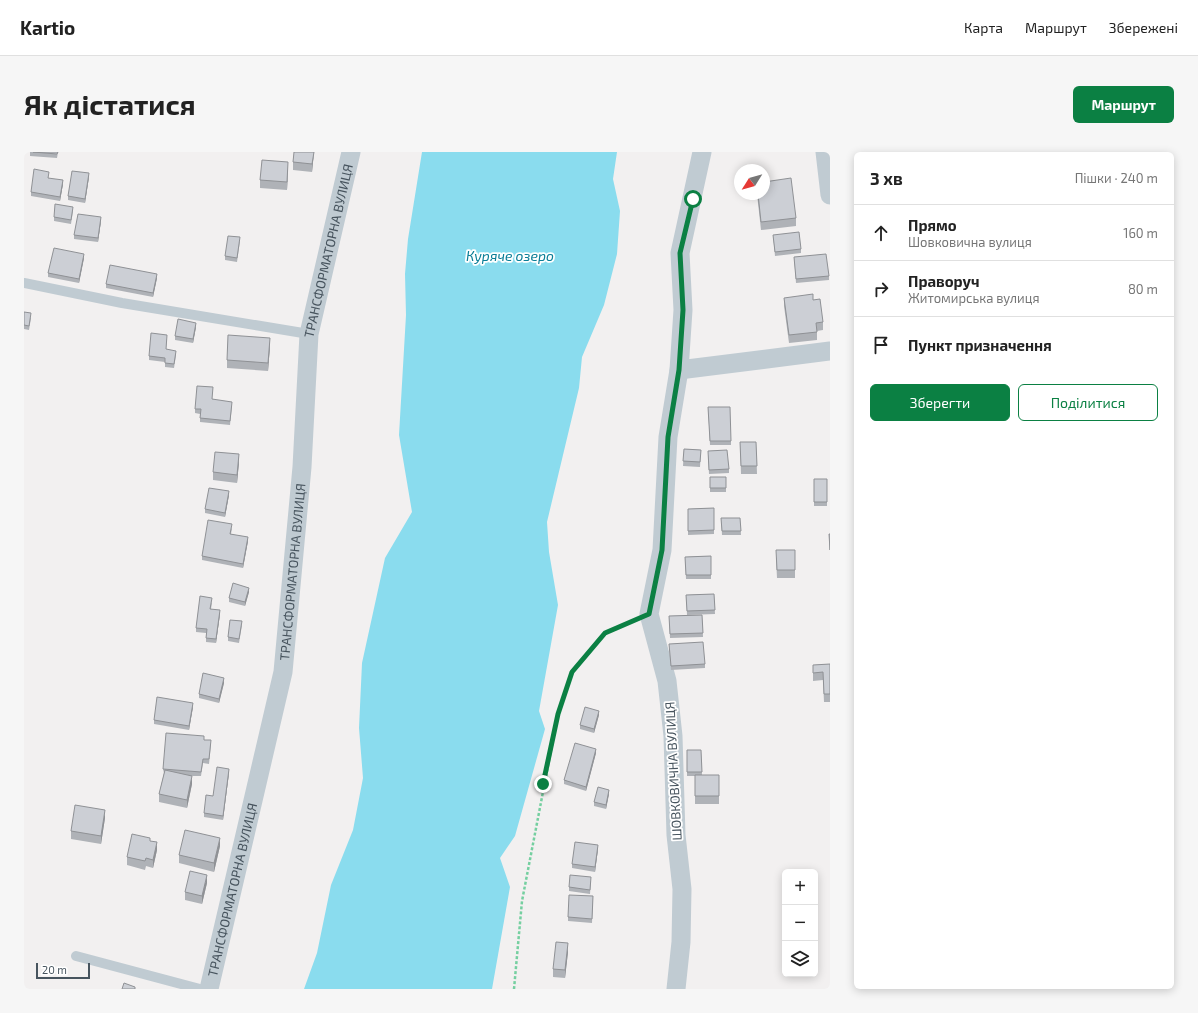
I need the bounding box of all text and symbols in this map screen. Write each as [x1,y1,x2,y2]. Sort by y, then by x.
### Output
text: Kartio [20,16,75,39]
text: Карта [964,19,1003,36]
text: Маршрут [1025,19,1087,36]
text: Збережені [1109,19,1178,36]
button: Маршрут [1073,86,1174,123]
text: Як дістатися [24,87,196,121]
street label: ТРАНСФОРМАТОРНА ВУЛИЦЯ [300,162,356,339]
north arrow [734,164,770,200]
text: 3 хв [870,168,903,188]
text: Пішки · 240 m [1075,170,1158,186]
route start [684,190,702,208]
text: Прямо [908,216,957,234]
icon: ahead [870,222,892,244]
text: 160 m [1123,225,1158,241]
text: Шовковична вулиця [908,234,1032,250]
water label: Куряче озеро [466,247,554,264]
text: Праворуч [908,272,979,290]
icon: right [870,278,892,300]
text: 80 m [1128,281,1158,297]
text: Житомирська вулиця [908,290,1040,306]
icon: arrive [870,334,892,356]
text: Пункт призначення [908,336,1052,354]
button: Зберегти [870,384,1010,421]
button: Поділитися [1018,384,1158,421]
street label: ТРАНСФОРМАТОРНА ВУЛИЦЯ [276,483,308,661]
street label: ШОВКОВИЧНА ВУЛИЦЯ [661,701,685,841]
route end [534,775,552,793]
street label: ТРАНСФОРМАТОРНА ВУЛИЦЯ [204,801,260,978]
map controls [782,869,818,977]
button: + [782,869,818,905]
button: − [782,905,818,941]
button: layers [782,941,818,977]
scale bar [36,961,90,980]
text: 20 m [42,963,67,976]

